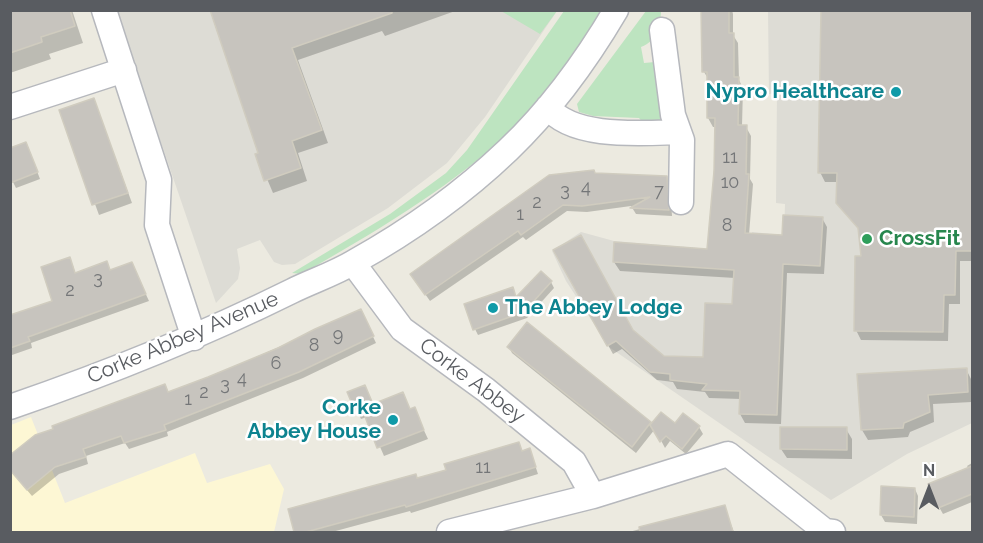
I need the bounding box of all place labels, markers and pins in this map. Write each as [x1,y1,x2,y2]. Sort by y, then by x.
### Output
place label: Nypro Healthcare [706,79,884,105]
marker: Nypro Healthcare [889,85,903,99]
place label: CrossFit [879,226,960,252]
marker: CrossFit [860,232,874,246]
place label: The Abbey Lodge [505,295,682,321]
marker: The Abbey Lodge [486,301,500,315]
place label: Corke Abbey House [247,395,381,445]
marker: Corke Abbey House [386,413,400,427]

